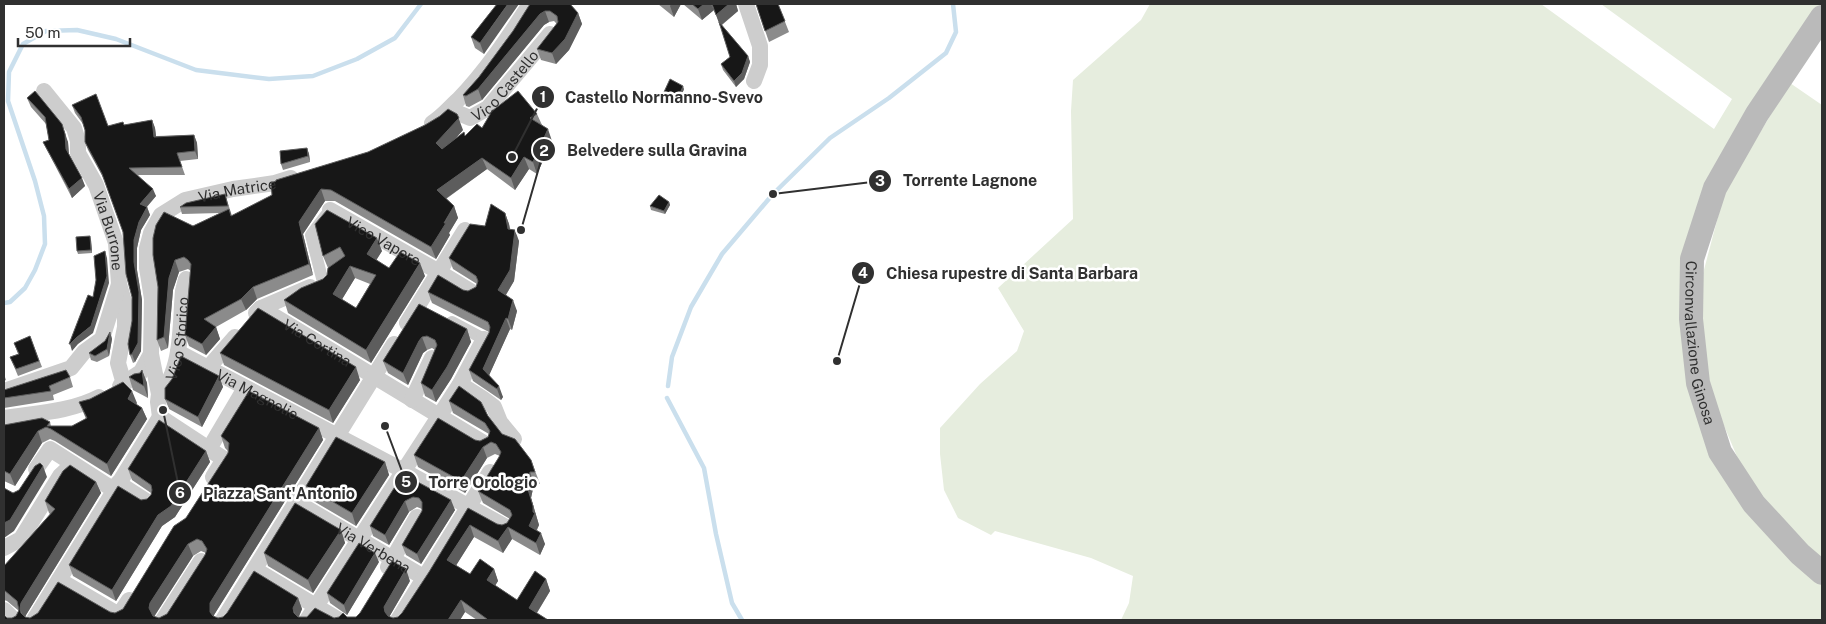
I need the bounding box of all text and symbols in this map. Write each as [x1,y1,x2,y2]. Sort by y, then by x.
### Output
scale bar [18,15,130,47]
text: 50 m [25,24,60,41]
street label: Vico Castello [468,47,541,124]
callout: Castello Normanno-Svevo [530,82,774,113]
text: 1 [540,88,546,105]
text: Castello Normanno-Svevo [565,88,763,107]
callout: Belvedere sulla Gravina [532,135,757,166]
text: Belvedere sulla Gravina [567,141,747,160]
text: 2 [539,142,549,159]
callout: Torrente Lagnone [868,165,1047,196]
text: Torrente Lagnone [903,171,1037,190]
text: 3 [875,172,885,189]
street label: Via Matrice [196,174,277,205]
street label: Via Burrone [90,189,126,271]
street label: Vico Vapore [344,213,424,269]
callout: Chiesa rupestre di Santa Barbara [851,258,1148,289]
street label: Circonvallazione Ginosa [1682,261,1719,426]
text: 4 [858,264,868,281]
text: Chiesa rupestre di Santa Barbara [886,264,1138,283]
street label: Vico Storico [162,296,191,383]
street label: Via Cortina [280,315,355,369]
street label: Via Magnolie [214,365,302,423]
callout: Torre Orologio [393,467,547,498]
text: 5 [401,473,411,490]
text: Torre Orologio [429,473,537,492]
callout: Piazza Sant'Antonio [168,478,365,509]
text: 6 [175,484,185,501]
text: Piazza Sant'Antonio [203,484,355,503]
street label: Via Verbena [333,519,414,576]

